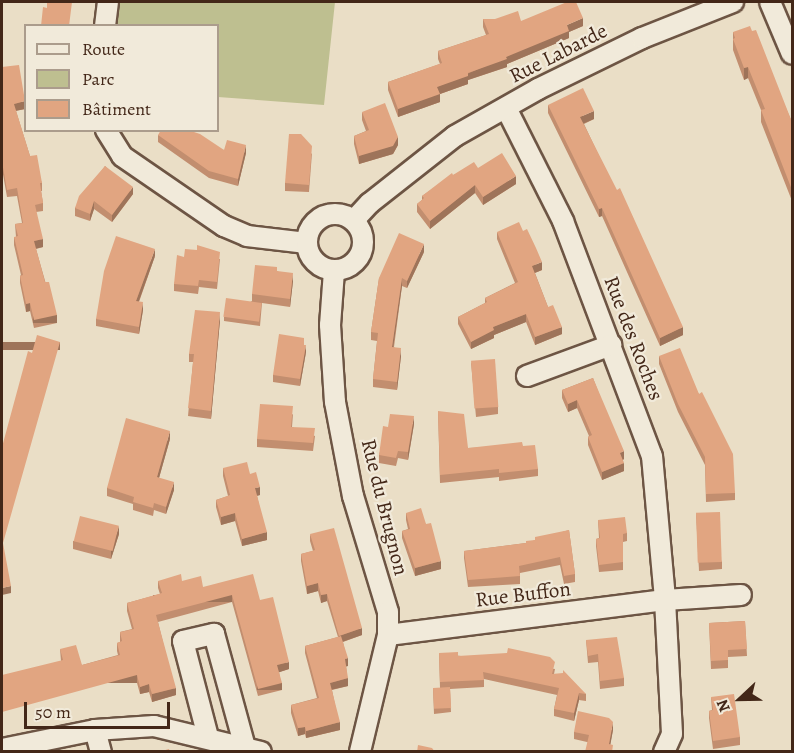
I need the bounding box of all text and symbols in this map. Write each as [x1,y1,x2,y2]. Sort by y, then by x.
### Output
street label: Rue Labarde [505,18,611,88]
legend [24,24,219,132]
text: Route [82,37,125,61]
text: Parc [82,67,114,91]
text: Bâtiment [82,97,151,121]
street label: Rue des Roches [599,272,669,404]
street label: Rue du Brugnon [356,436,414,578]
street label: Rue Buffon [474,576,572,612]
north arrow [710,669,770,729]
scale bar [27,690,172,728]
text: N [711,696,736,715]
text: 50 m [35,700,71,724]

